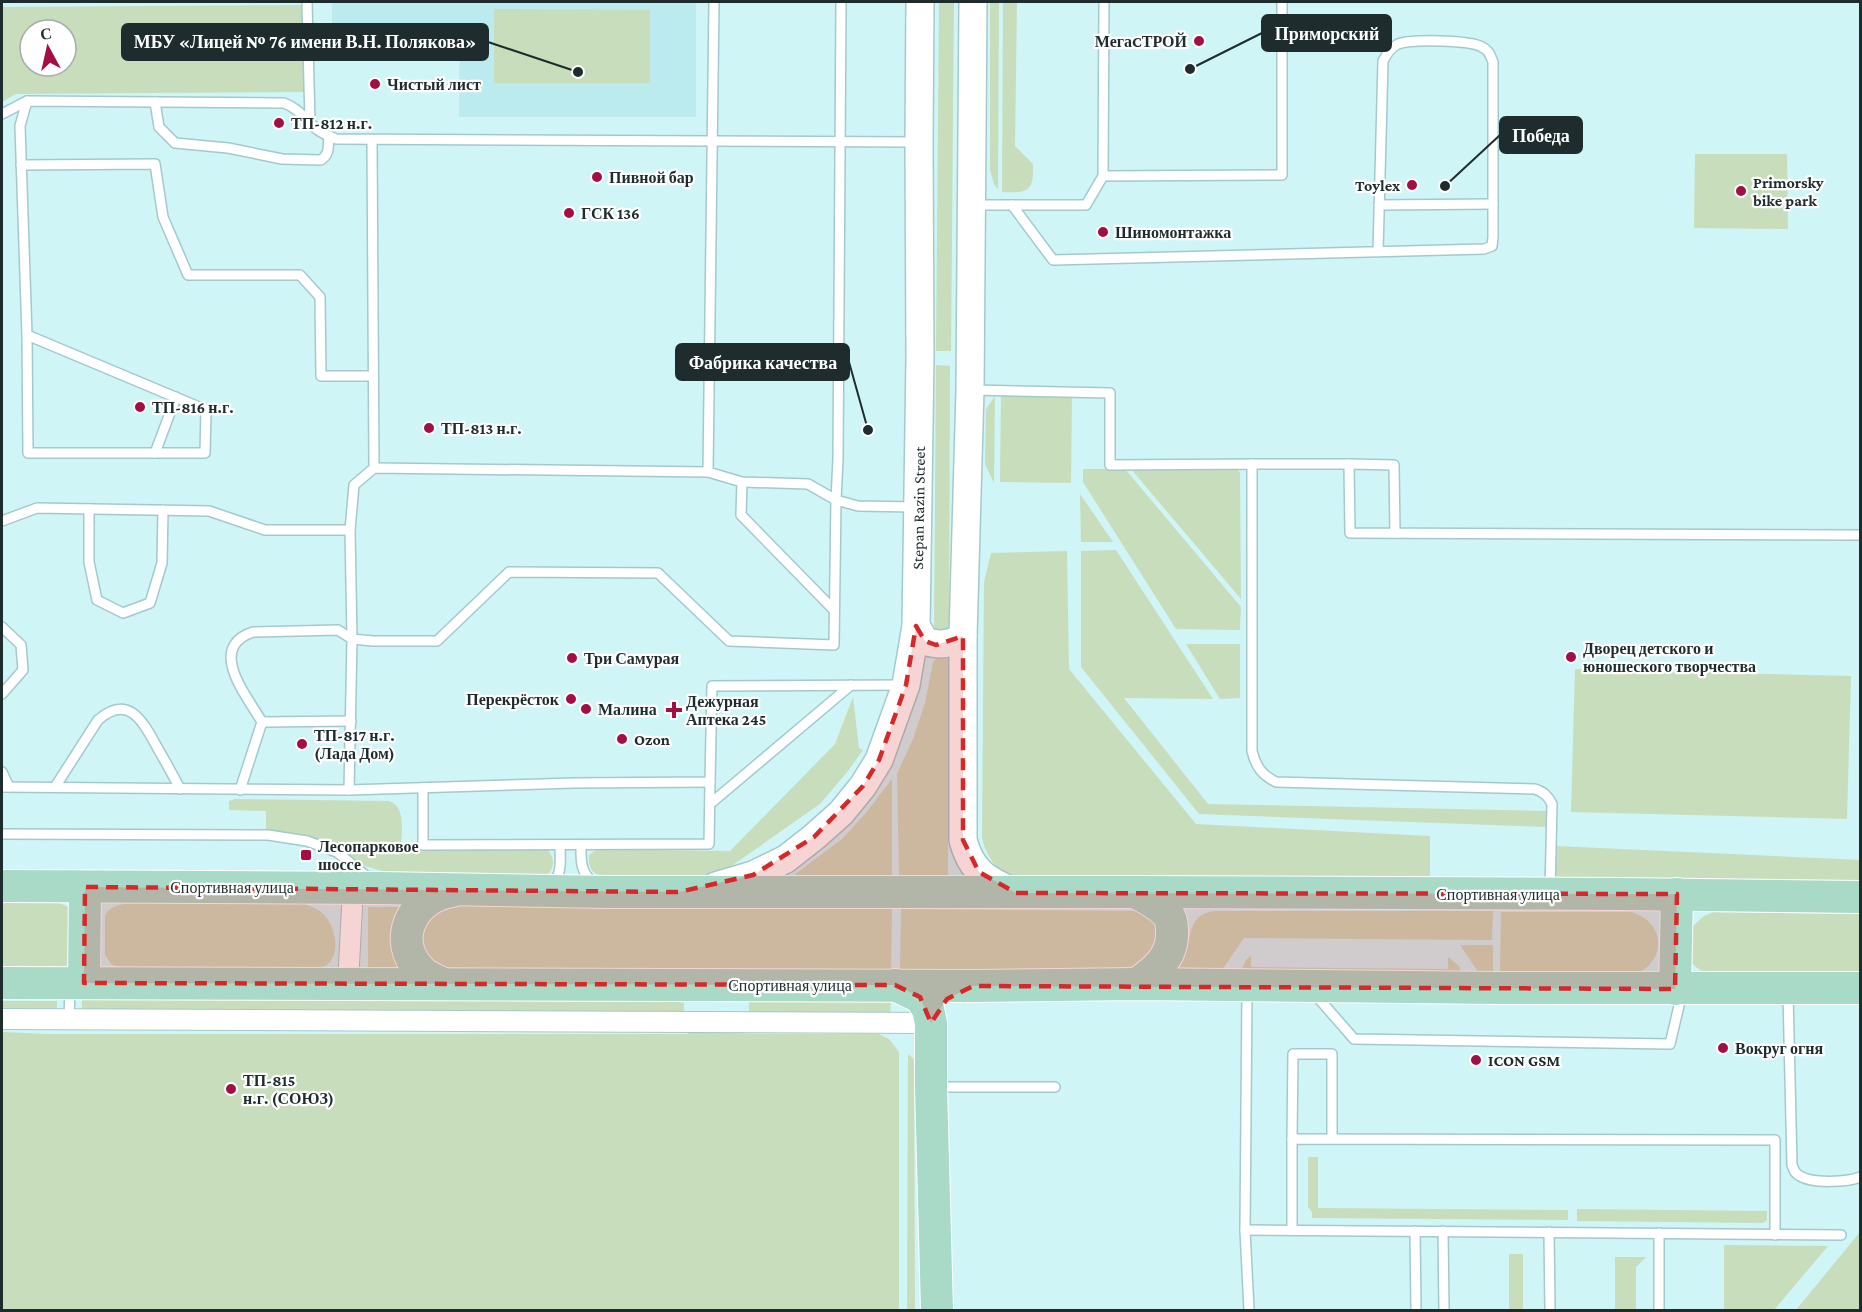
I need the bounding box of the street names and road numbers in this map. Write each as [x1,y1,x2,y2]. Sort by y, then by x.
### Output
street label: Stepan Razin Street [909,446,929,570]
street label: Спортивная улица [170,879,294,897]
street label: Спортивная улица [1436,886,1560,904]
street label: Спортивная улица [728,977,852,995]

